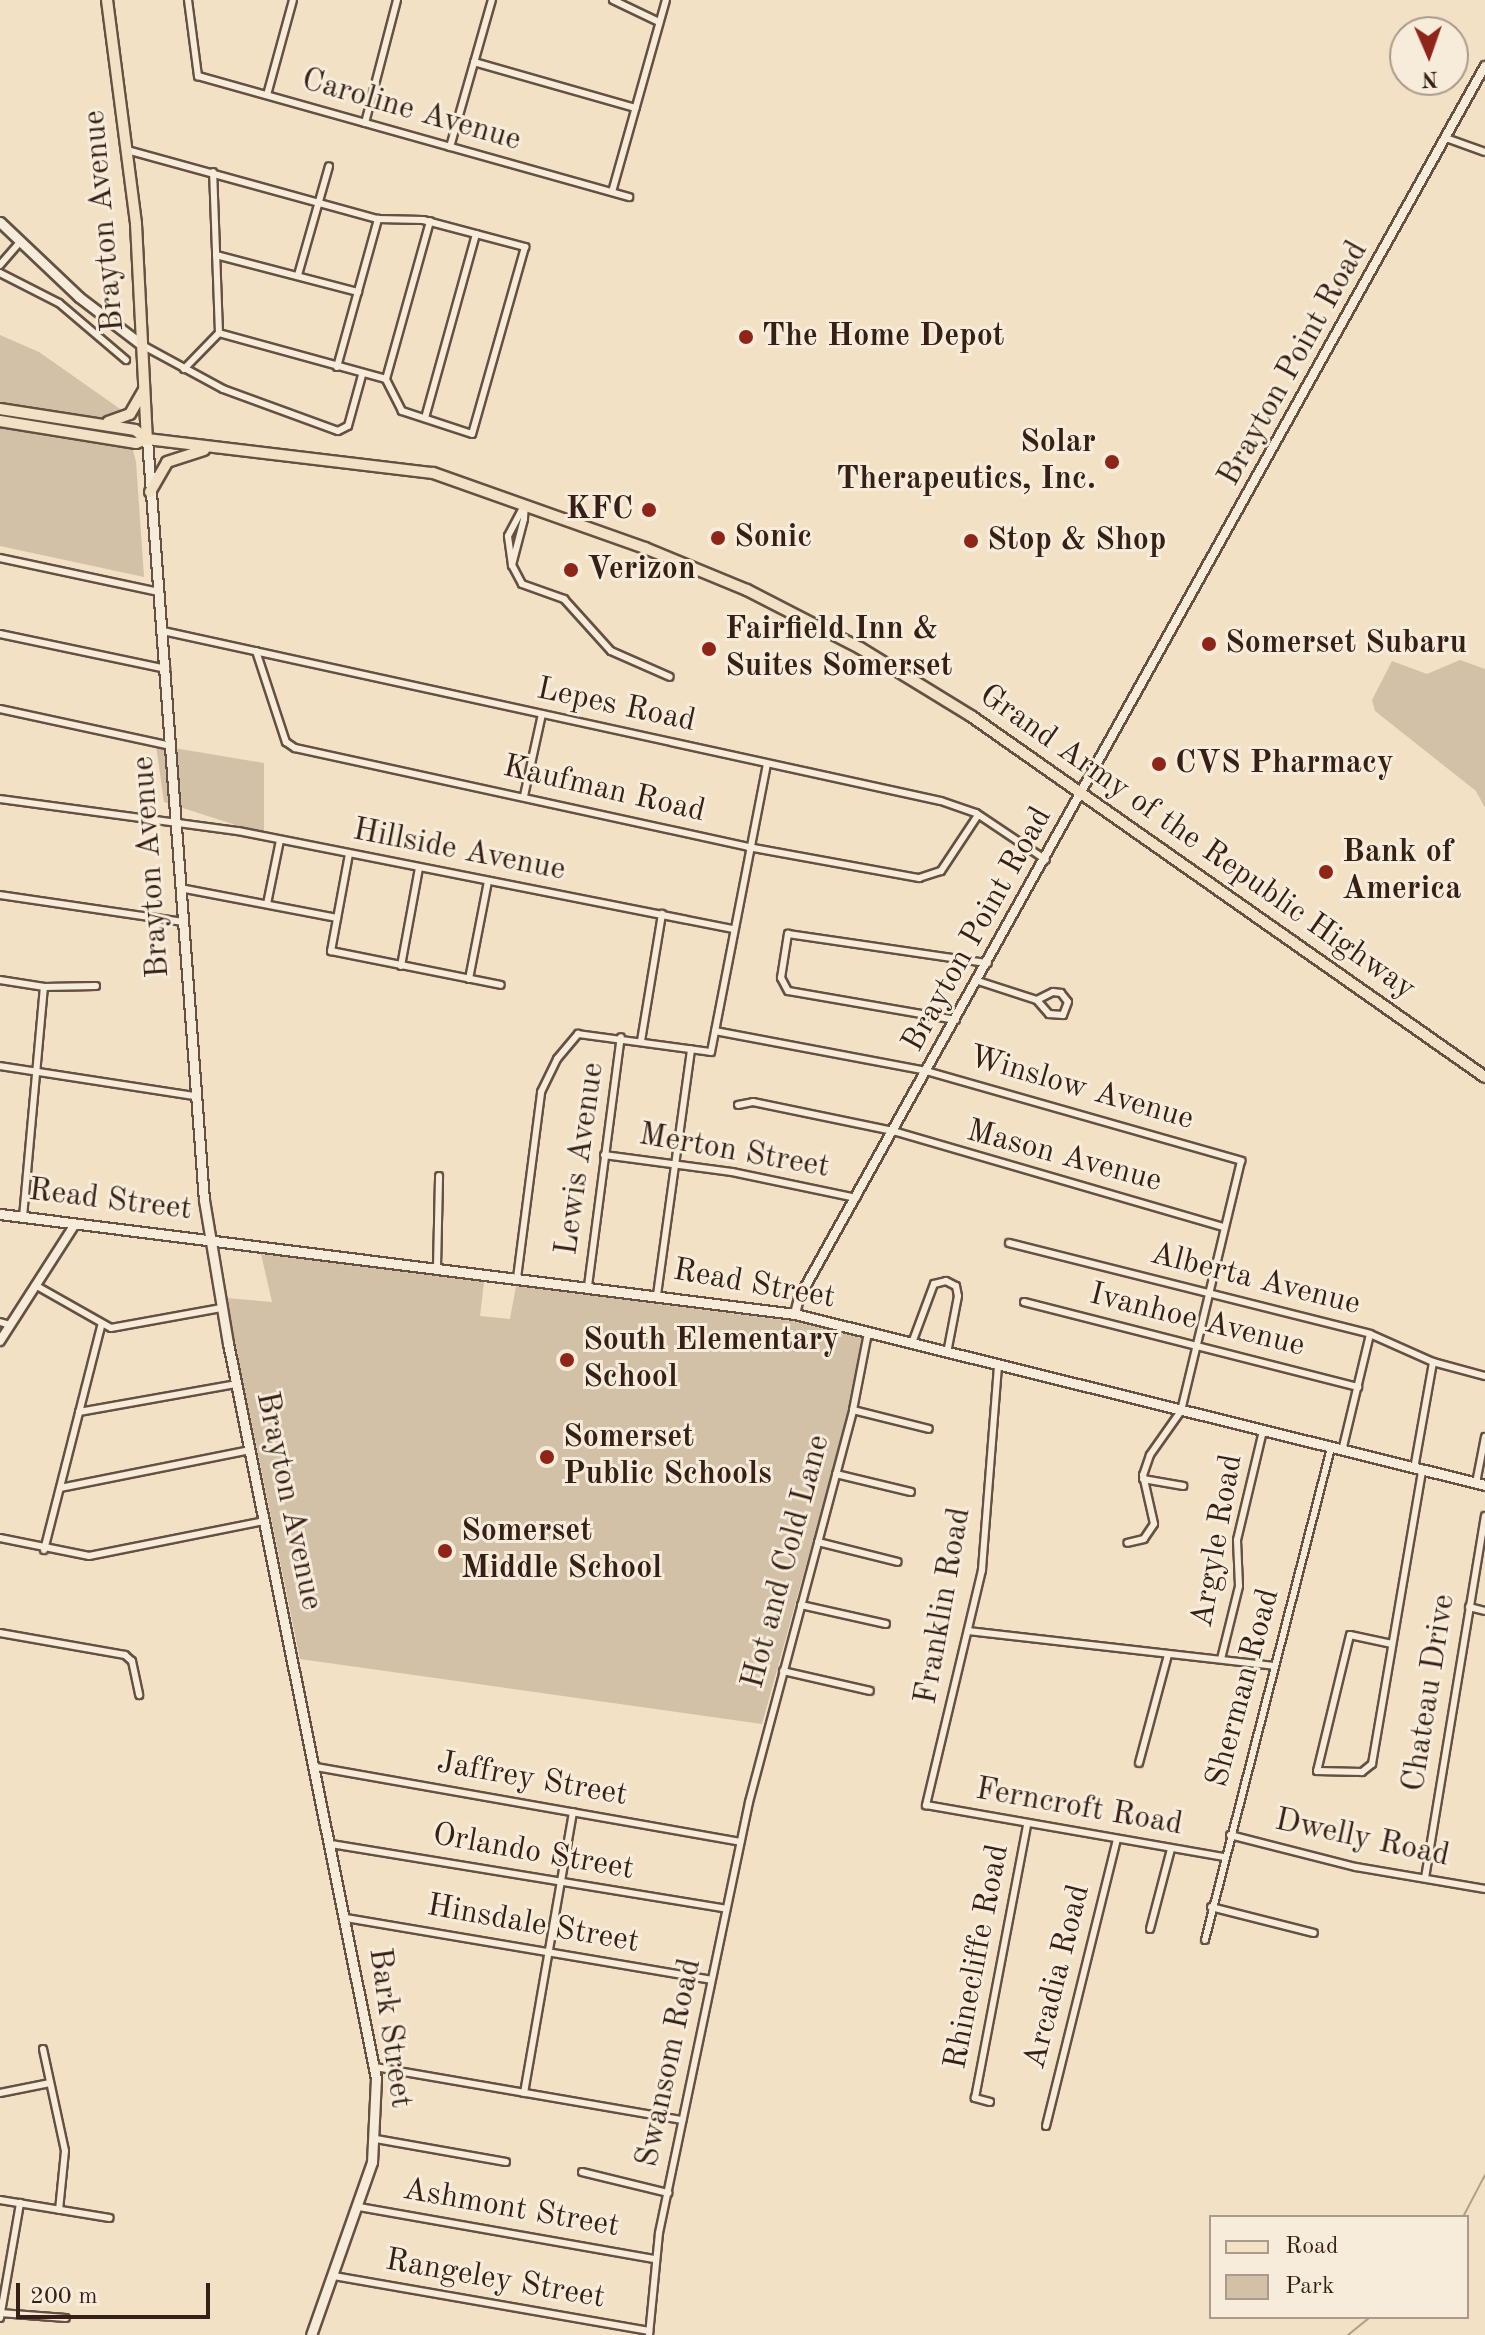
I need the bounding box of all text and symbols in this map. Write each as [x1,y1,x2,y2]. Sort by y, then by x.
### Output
north arrow [1389,16,1469,96]
street label: Caroline Avenue [297,61,525,161]
text: N [1421,67,1439,89]
street label: Brayton Avenue [76,109,134,333]
street label: Brayton Point Road [1211,235,1377,493]
place label: The Home Depot [762,318,1004,356]
marker: The Home Depot [737,328,755,346]
place label: Solar Therapeutics, Inc. [836,425,1096,500]
marker: Solar Therapeutics, Inc. [1103,453,1121,471]
place label: KFC [566,491,633,529]
marker: KFC [640,501,658,519]
place label: Sonic [734,519,812,557]
place label: Stop & Shop [987,522,1166,560]
marker: Sonic [709,529,727,547]
marker: Stop & Shop [962,532,980,550]
place label: Verizon [587,551,696,589]
marker: Verizon [562,561,580,579]
place label: Fairfield Inn & Suites Somerset [725,612,952,687]
place label: Somerset Subaru [1225,625,1467,663]
marker: Somerset Subaru [1200,635,1218,653]
marker: Fairfield Inn & Suites Somerset [700,640,718,658]
street label: Lepes Road [533,670,699,742]
street label: Grand Army of the Republic Highway [971,677,1423,1009]
place label: CVS Pharmacy [1175,745,1394,783]
street label: Kaufman Road [499,748,709,832]
street label: Brayton Avenue [125,755,179,979]
marker: CVS Pharmacy [1150,755,1168,773]
street label: Brayton Point Road [895,801,1061,1059]
street label: Hillside Avenue [349,812,569,890]
place label: Bank of America [1342,835,1461,910]
marker: Bank of America [1317,863,1335,881]
street label: Winslow Avenue [964,1039,1198,1139]
street label: Lewis Avenue [548,1060,614,1258]
street label: Mason Avenue [962,1113,1166,1201]
street label: Merton Street [636,1116,832,1188]
street label: Read Street [26,1172,194,1230]
street label: Alberta Avenue [1146,1235,1364,1325]
street label: Read Street [670,1252,838,1318]
street label: Ivanhoe Avenue [1086,1276,1308,1366]
place label: South Elementary School [583,1323,839,1398]
marker: South Elementary School [558,1351,576,1369]
street label: Brayton Avenue [246,1388,330,1614]
place label: Somerset Public Schools [563,1420,772,1495]
street label: Hot and Cold Lane [735,1431,839,1693]
marker: Somerset Public Schools [538,1448,556,1466]
street label: Argyle Road [1184,1451,1252,1631]
street label: Franklin Road [908,1505,980,1707]
place label: Somerset Middle School [461,1514,662,1589]
marker: Somerset Middle School [436,1542,454,1560]
street label: Sherman Road [1199,1585,1289,1791]
street label: Chateau Drive [1395,1592,1465,1794]
street label: Jaffrey Street [434,1744,630,1816]
street label: Ferncroft Road [973,1771,1185,1845]
street label: Dwelly Road [1271,1802,1453,1876]
street label: Orlando Street [429,1816,637,1890]
street label: Rhinecliffe Road [937,1841,1019,2073]
street label: Arcadia Road [1017,1881,1099,2073]
street label: Hinsdale Street [424,1887,642,1963]
street label: Bark Street [359,1945,419,2111]
street label: Swansom Road [629,1955,711,2171]
street label: Ashmont Street [400,2171,622,2247]
legend [1209,2215,1469,2319]
text: Road [1285,2235,1338,2259]
street label: Rangeley Street [382,2242,608,2318]
scale bar [20,2267,214,2317]
text: Park [1285,2275,1334,2299]
text: 200 m [30,2285,98,2309]

